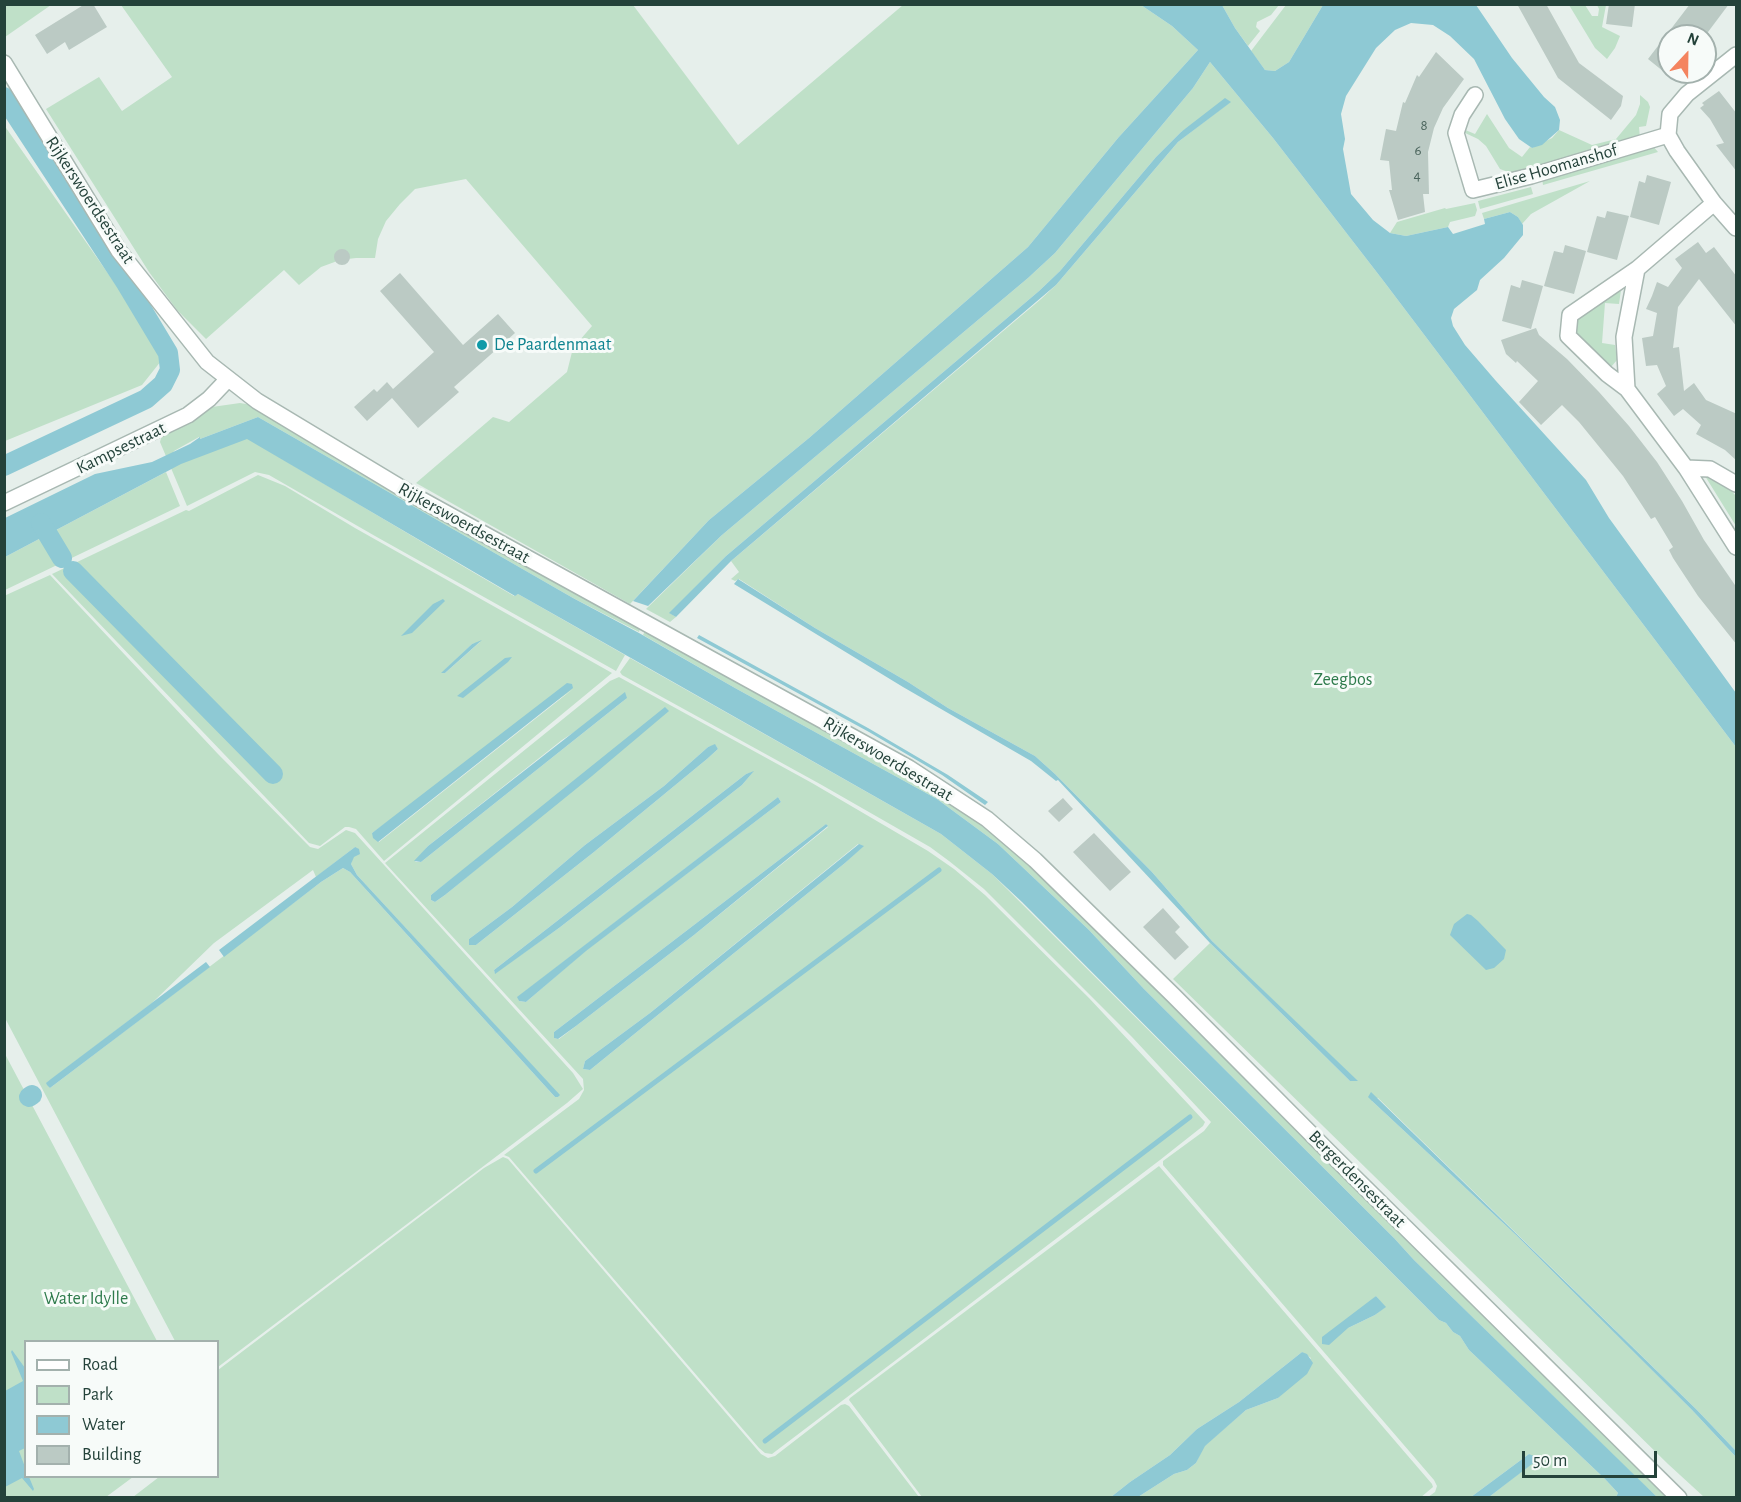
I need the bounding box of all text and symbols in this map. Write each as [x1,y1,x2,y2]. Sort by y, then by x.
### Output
north arrow [1657,24,1717,84]
text: N [1685,30,1701,49]
house number: 8 [1420,116,1428,134]
street label: Rijkerswoerdsestraat [41,132,139,268]
street label: Elise Hoomanshof [1492,139,1620,195]
house number: 6 [1414,141,1422,159]
house number: 4 [1413,166,1421,184]
place label: De Paardenmaat [494,334,612,356]
marker: De Paardenmaat [475,338,489,352]
street label: Kampsestraat [73,417,169,479]
street label: Rijkerswoerdsestraat [394,478,534,568]
park label: Zeegbos [1314,669,1372,691]
street label: Rijkerswoerdsestraat [819,712,957,806]
street label: Bergerdensestraat [1304,1126,1410,1232]
park label: Water Idylle [44,1288,128,1310]
legend [24,1340,219,1478]
text: Road [82,1356,118,1374]
text: Park [82,1386,113,1404]
text: Water [82,1416,125,1434]
scale bar [1525,1439,1660,1477]
text: Building [82,1446,141,1464]
text: 50 m [1533,1452,1567,1470]

